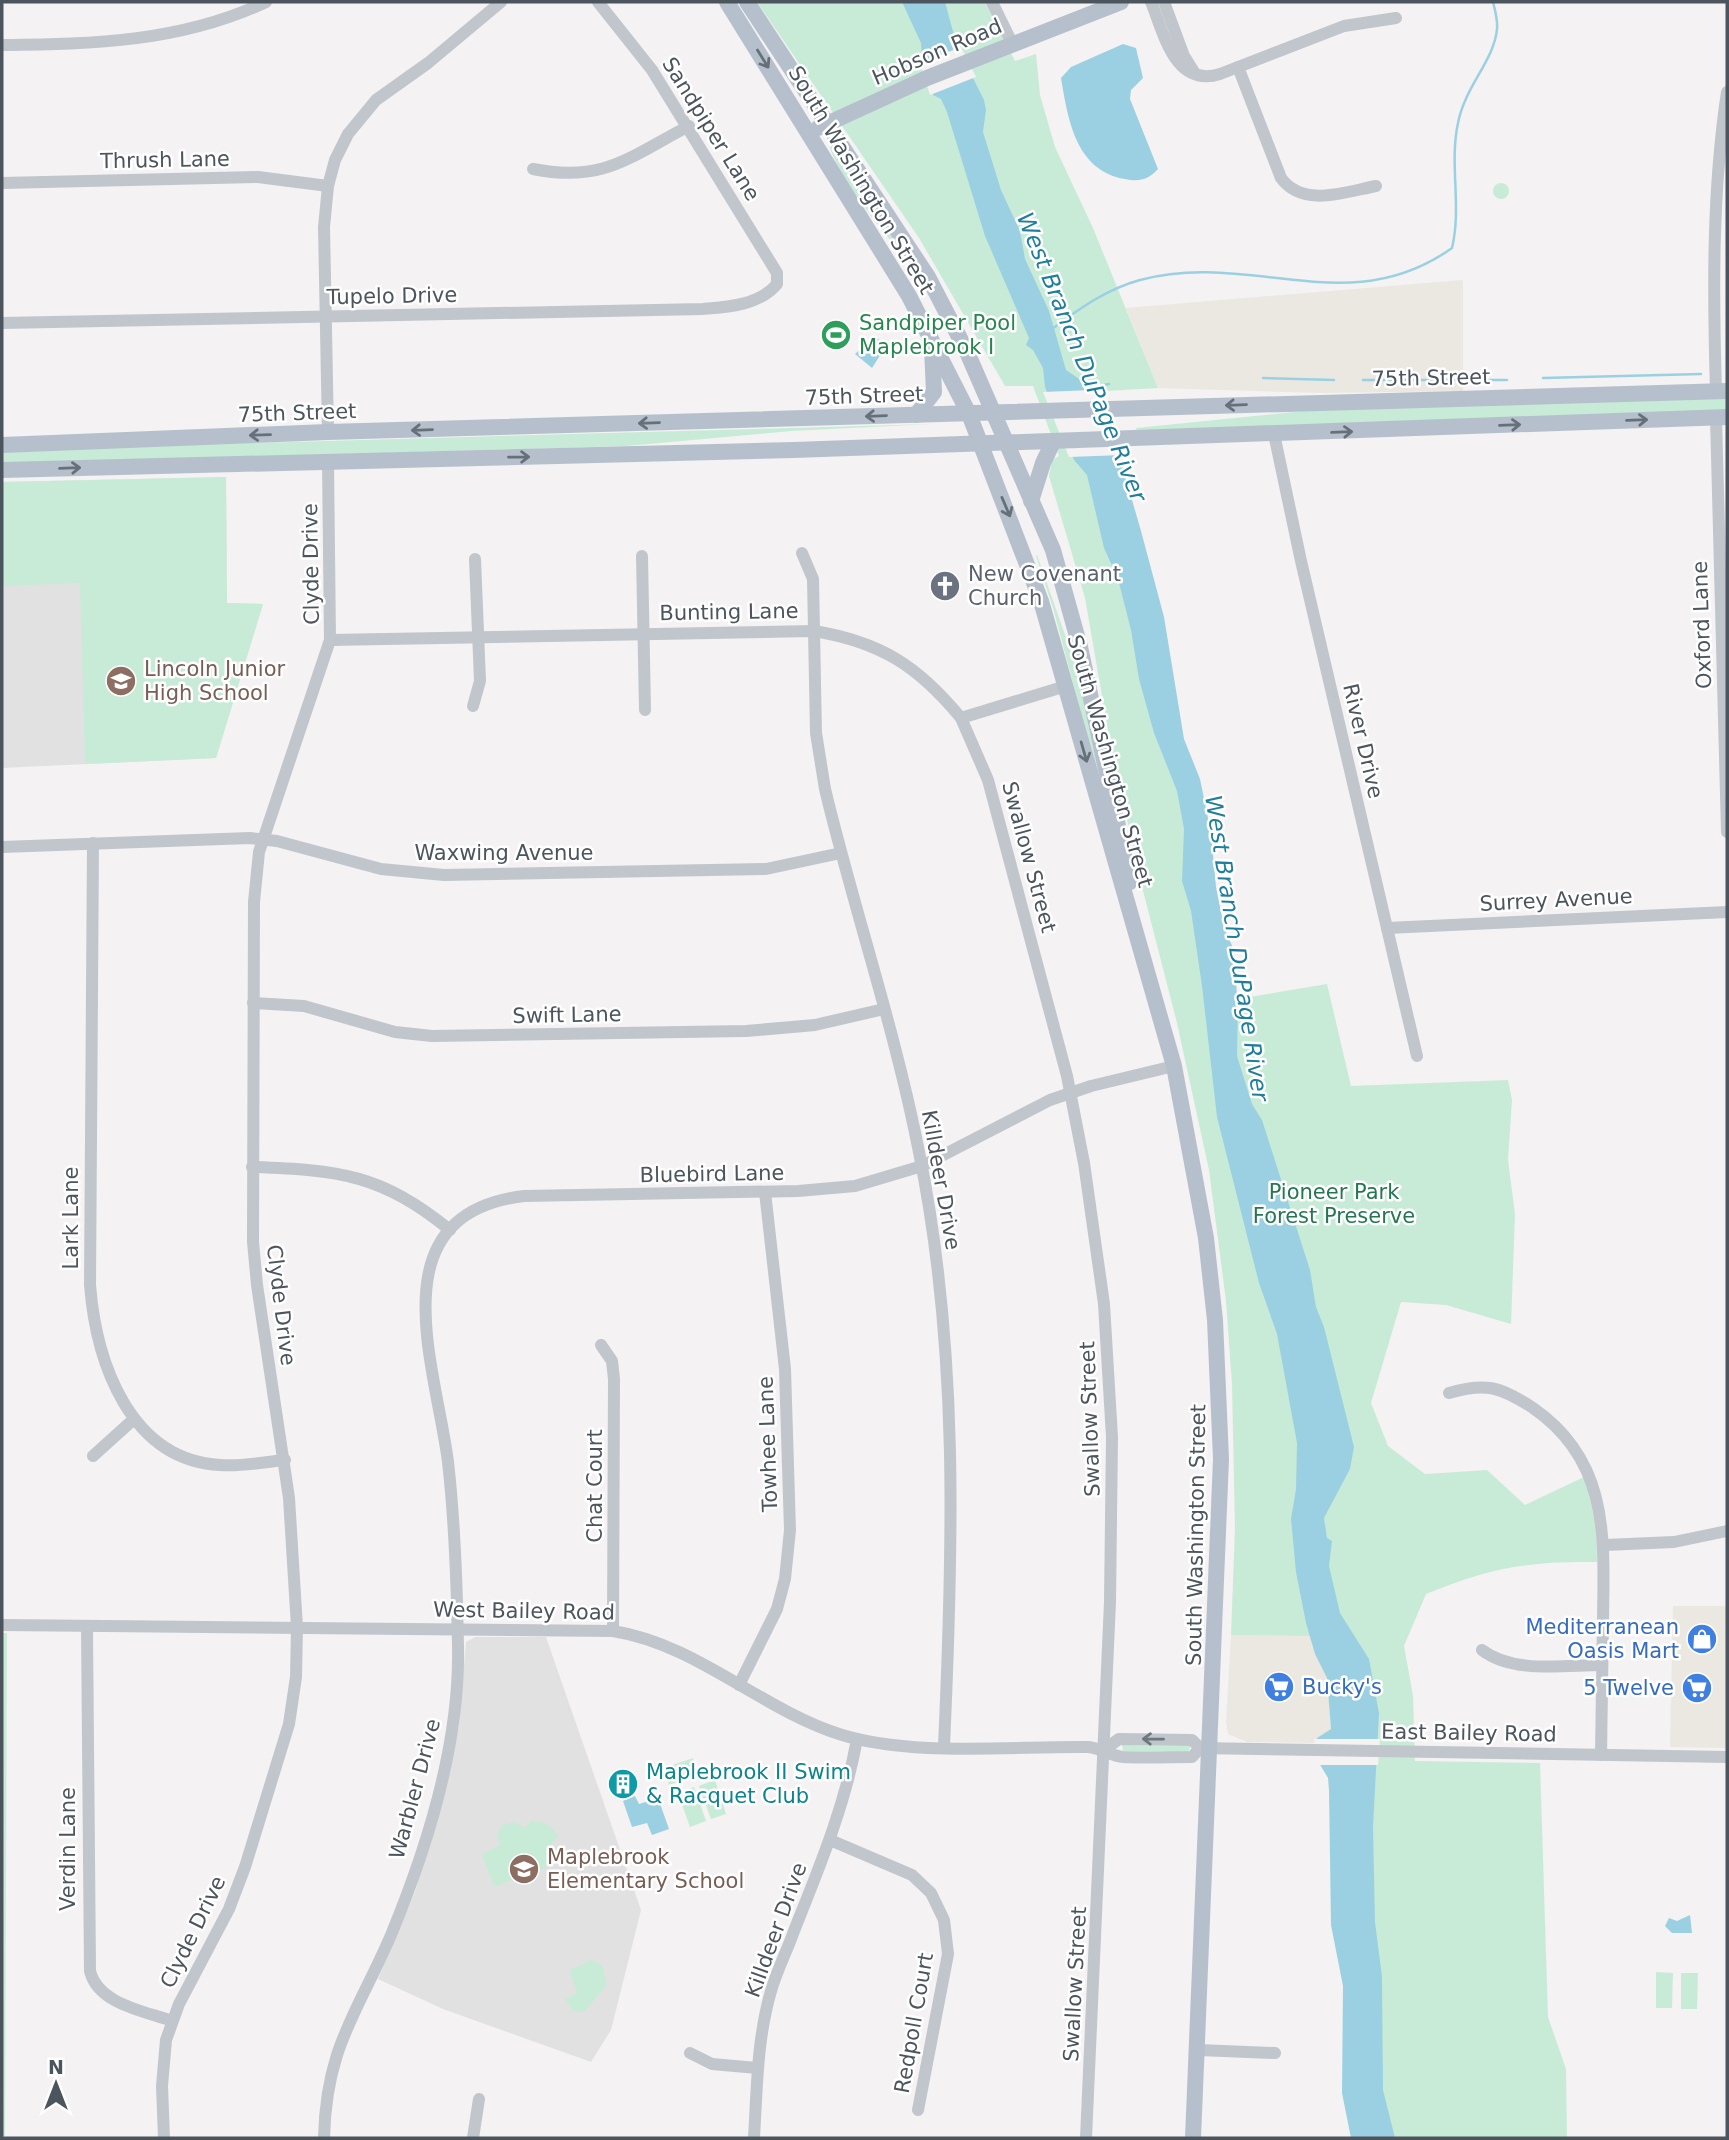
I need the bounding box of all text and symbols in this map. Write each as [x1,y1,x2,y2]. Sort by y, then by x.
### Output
street label: Hobson Road [869,14,1005,90]
one-way arrow [757,49,771,69]
street label: Sandpiper Lane [657,53,765,205]
street label: South Washington Street [783,62,939,298]
street label: Thrush Lane [99,147,230,173]
water label: West Branch DuPage River [1012,209,1153,507]
street label: Tupelo Drive [326,283,457,309]
place label: Sandpiper Pool Maplebrook I [859,311,1016,359]
sports icon: Sandpiper Pool Maplebrook I [819,318,853,352]
street label: 75th Street [1371,365,1491,391]
street label: 75th Street [804,382,924,410]
street label: 75th Street [237,399,357,427]
one-way arrow [1225,399,1248,412]
one-way arrow [865,410,888,423]
one-way arrow [1626,414,1649,427]
one-way arrow [638,416,661,430]
one-way arrow [1498,419,1521,432]
one-way arrow [410,423,433,436]
one-way arrow [1331,425,1354,438]
one-way arrow [248,429,271,442]
one-way arrow [507,450,530,464]
one-way arrow [58,461,81,475]
one-way arrow [1000,496,1013,518]
street label: Clyde Drive [298,503,324,625]
street label: Oxford Lane [1688,560,1716,690]
place label: New Covenant Church [968,562,1121,610]
church icon: New Covenant Church [928,569,962,603]
street label: Bunting Lane [659,599,799,625]
street label: South Washington Street [1062,632,1158,890]
place label: Lincoln Junior High School [144,657,286,705]
school or university icon: Lincoln Junior High School [104,664,138,698]
street label: River Drive [1338,681,1388,801]
one-way arrow [1078,740,1091,763]
street label: Swallow Street [997,779,1061,935]
water label: West Branch DuPage River [1200,793,1274,1104]
street label: Waxwing Avenue [414,841,594,865]
street label: Surrey Avenue [1479,884,1633,916]
street label: Swift Lane [512,1002,622,1028]
street label: Killdeer Drive [917,1108,965,1252]
street label: Bluebird Lane [639,1161,785,1187]
street label: Lark Lane [59,1167,83,1269]
park label: Pioneer Park Forest Preserve [1253,1180,1415,1228]
street label: Clyde Drive [262,1243,300,1367]
street label: Swallow Street [1075,1341,1105,1497]
street label: Towhee Lane [754,1376,782,1513]
street label: South Washington Street [1182,1404,1210,1666]
street label: Chat Court [583,1429,607,1543]
street label: West Bailey Road [433,1597,615,1625]
place label: Mediterranean Oasis Mart [1525,1615,1679,1663]
shop icon: Mediterranean Oasis Mart [1685,1622,1719,1656]
supermarket icon: Bucky's [1262,1670,1296,1704]
supermarket icon: 5 Twelve [1680,1671,1714,1705]
place label: Bucky's [1302,1675,1382,1699]
place label: 5 Twelve [1583,1676,1674,1700]
street label: Warbler Drive [385,1716,445,1862]
street label: East Bailey Road [1381,1719,1557,1747]
one-way arrow [1142,1732,1165,1746]
place label: Maplebrook II Swim & Racquet Club [646,1760,851,1808]
building icon: Maplebrook II Swim & Racquet Club [606,1767,640,1801]
street label: Verdin Lane [56,1787,80,1911]
place label: Maplebrook Elementary School [547,1845,744,1893]
school or university icon: Maplebrook Elementary School [507,1852,541,1886]
street label: Killdeer Drive [740,1859,812,2001]
street label: Clyde Drive [156,1872,230,1992]
street label: Swallow Street [1059,1906,1091,2062]
street label: Redpoll Court [890,1951,938,2095]
north arrow [21,2049,91,2119]
text: N [48,2056,64,2078]

